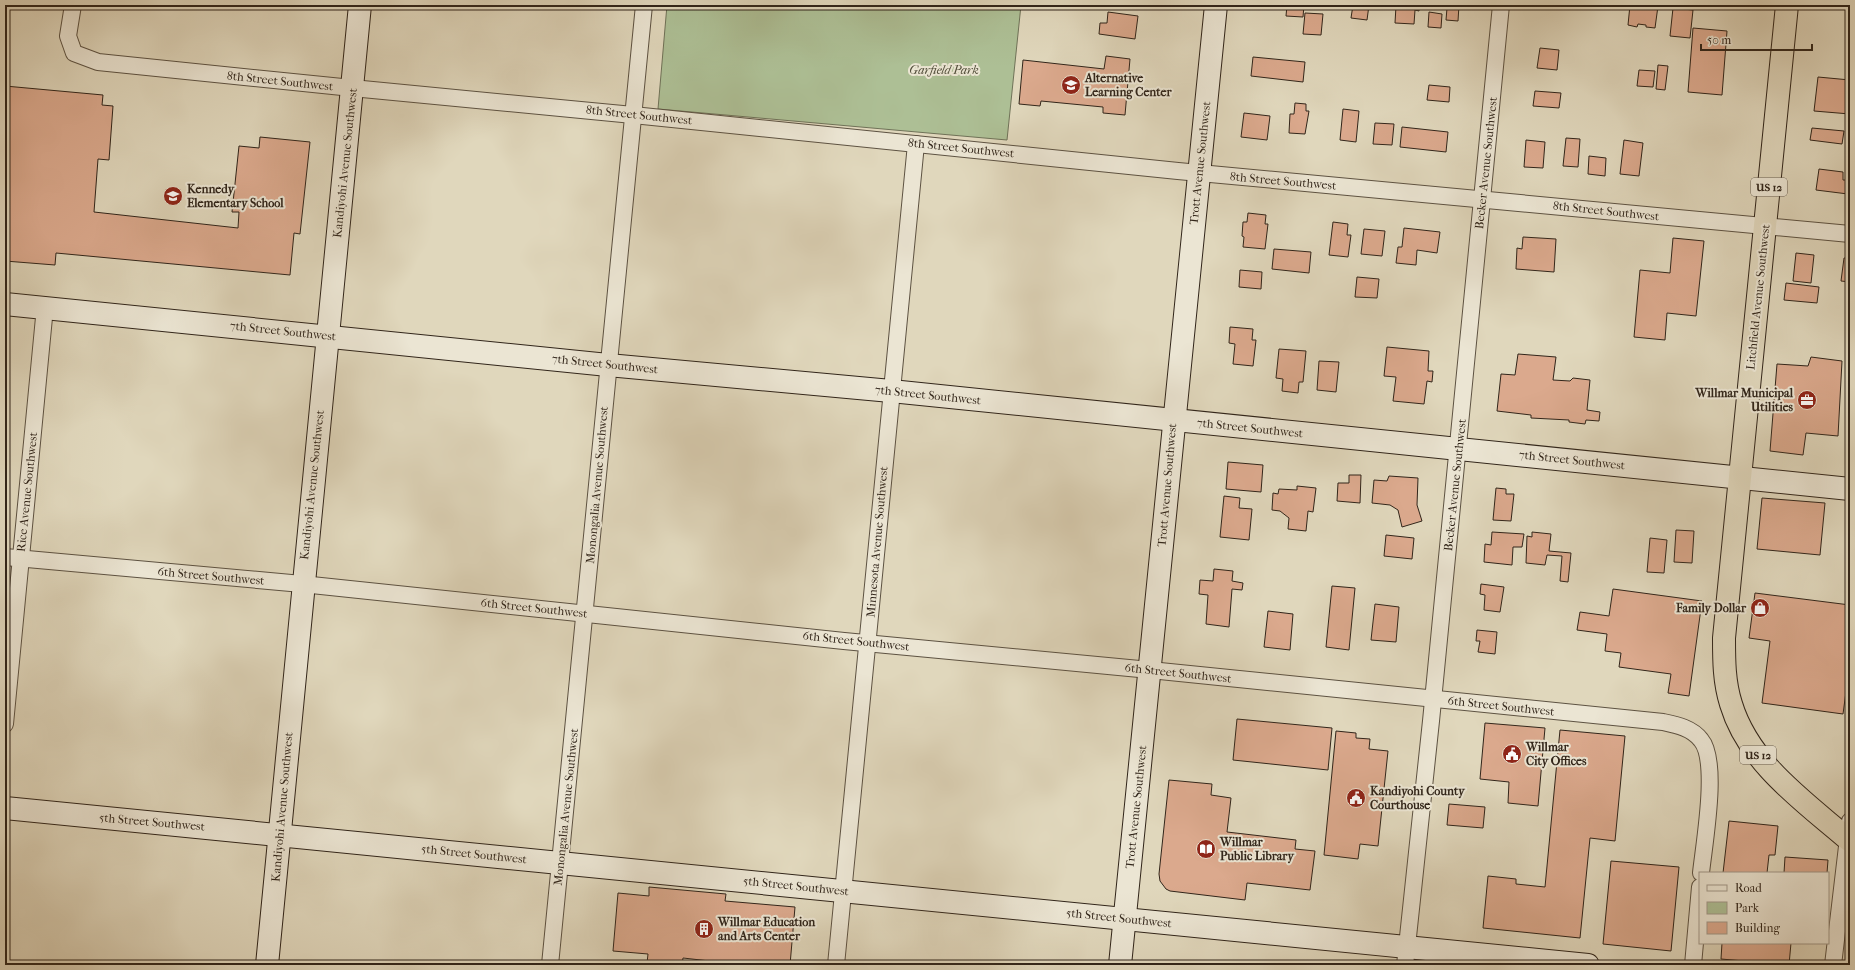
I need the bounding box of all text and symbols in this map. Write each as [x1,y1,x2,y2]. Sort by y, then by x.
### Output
scale bar [1701,26,1812,52]
text: 50 m [1707,33,1731,47]
park label: Garfield Park [909,63,979,77]
street label: 8th Street Southwest [226,68,335,94]
place label: Alternative Learning Center [1084,71,1172,100]
school or university icon: Alternative Learning Center [1060,74,1082,96]
street label: Kandiyohi Avenue Southwest [330,87,360,239]
street label: Becker Avenue Southwest [1472,95,1500,230]
street label: Trott Avenue Southwest [1187,100,1214,225]
street label: 8th Street Southwest [585,102,694,128]
street label: 8th Street Southwest [907,135,1016,161]
street label: 8th Street Southwest [1229,169,1338,193]
road number: US 12 [1751,178,1787,196]
place label: Kennedy Elementary School [187,182,284,211]
school or university icon: Kennedy Elementary School [162,185,184,207]
street label: 8th Street Southwest [1552,198,1661,224]
street label: Litchfield Avenue Southwest [1743,223,1773,370]
street label: 7th Street Southwest [229,318,337,344]
street label: 7th Street Southwest [551,351,659,377]
street label: 7th Street Southwest [874,382,982,408]
place label: Willmar Municipal Utilities [1695,386,1794,414]
office icon: Willmar Municipal Utilities [1796,389,1818,411]
street label: Monongalia Avenue Southwest [583,405,611,564]
street label: Kandiyohi Avenue Southwest [297,409,327,561]
street label: 7th Street Southwest [1196,415,1304,441]
street label: Becker Avenue Southwest [1441,417,1469,552]
street label: Trott Avenue Southwest [1155,422,1179,547]
street label: Rice Avenue Southwest [14,431,40,553]
street label: 7th Street Southwest [1518,447,1626,473]
street label: Minnesota Avenue Southwest [863,465,891,618]
street label: 6th Street Southwest [157,564,266,588]
street label: 6th Street Southwest [480,595,589,621]
shop icon: Family Dollar [1749,597,1771,619]
place label: Family Dollar [1675,601,1747,616]
street label: 6th Street Southwest [802,628,911,654]
street label: 6th Street Southwest [1124,660,1233,686]
street label: 6th Street Southwest [1447,693,1556,719]
street label: Monongalia Avenue Southwest [551,727,581,886]
street label: Kandiyohi Avenue Southwest [268,731,296,883]
place label: Willmar City Offices [1525,740,1587,769]
public building icon: Willmar City Offices [1501,743,1523,765]
street label: Trott Avenue Southwest [1123,744,1150,869]
road number: US 12 [1740,746,1776,764]
place label: Kandiyohi County Courthouse [1370,784,1465,812]
public building icon: Kandiyohi County Courthouse [1345,787,1367,809]
street label: 5th Street Southwest [99,810,206,834]
place label: Willmar Public Library [1219,835,1294,864]
library icon: Willmar Public Library [1195,838,1217,860]
street label: 5th Street Southwest [421,841,528,867]
legend [1699,872,1829,944]
street label: 5th Street Southwest [743,873,850,899]
text: Road [1735,881,1762,895]
text: Park [1735,901,1760,915]
street label: 5th Street Southwest [1066,905,1173,931]
place label: Willmar Education and Arts Center [717,915,816,943]
building icon: Willmar Education and Arts Center [693,918,715,940]
text: Building [1735,921,1780,935]

